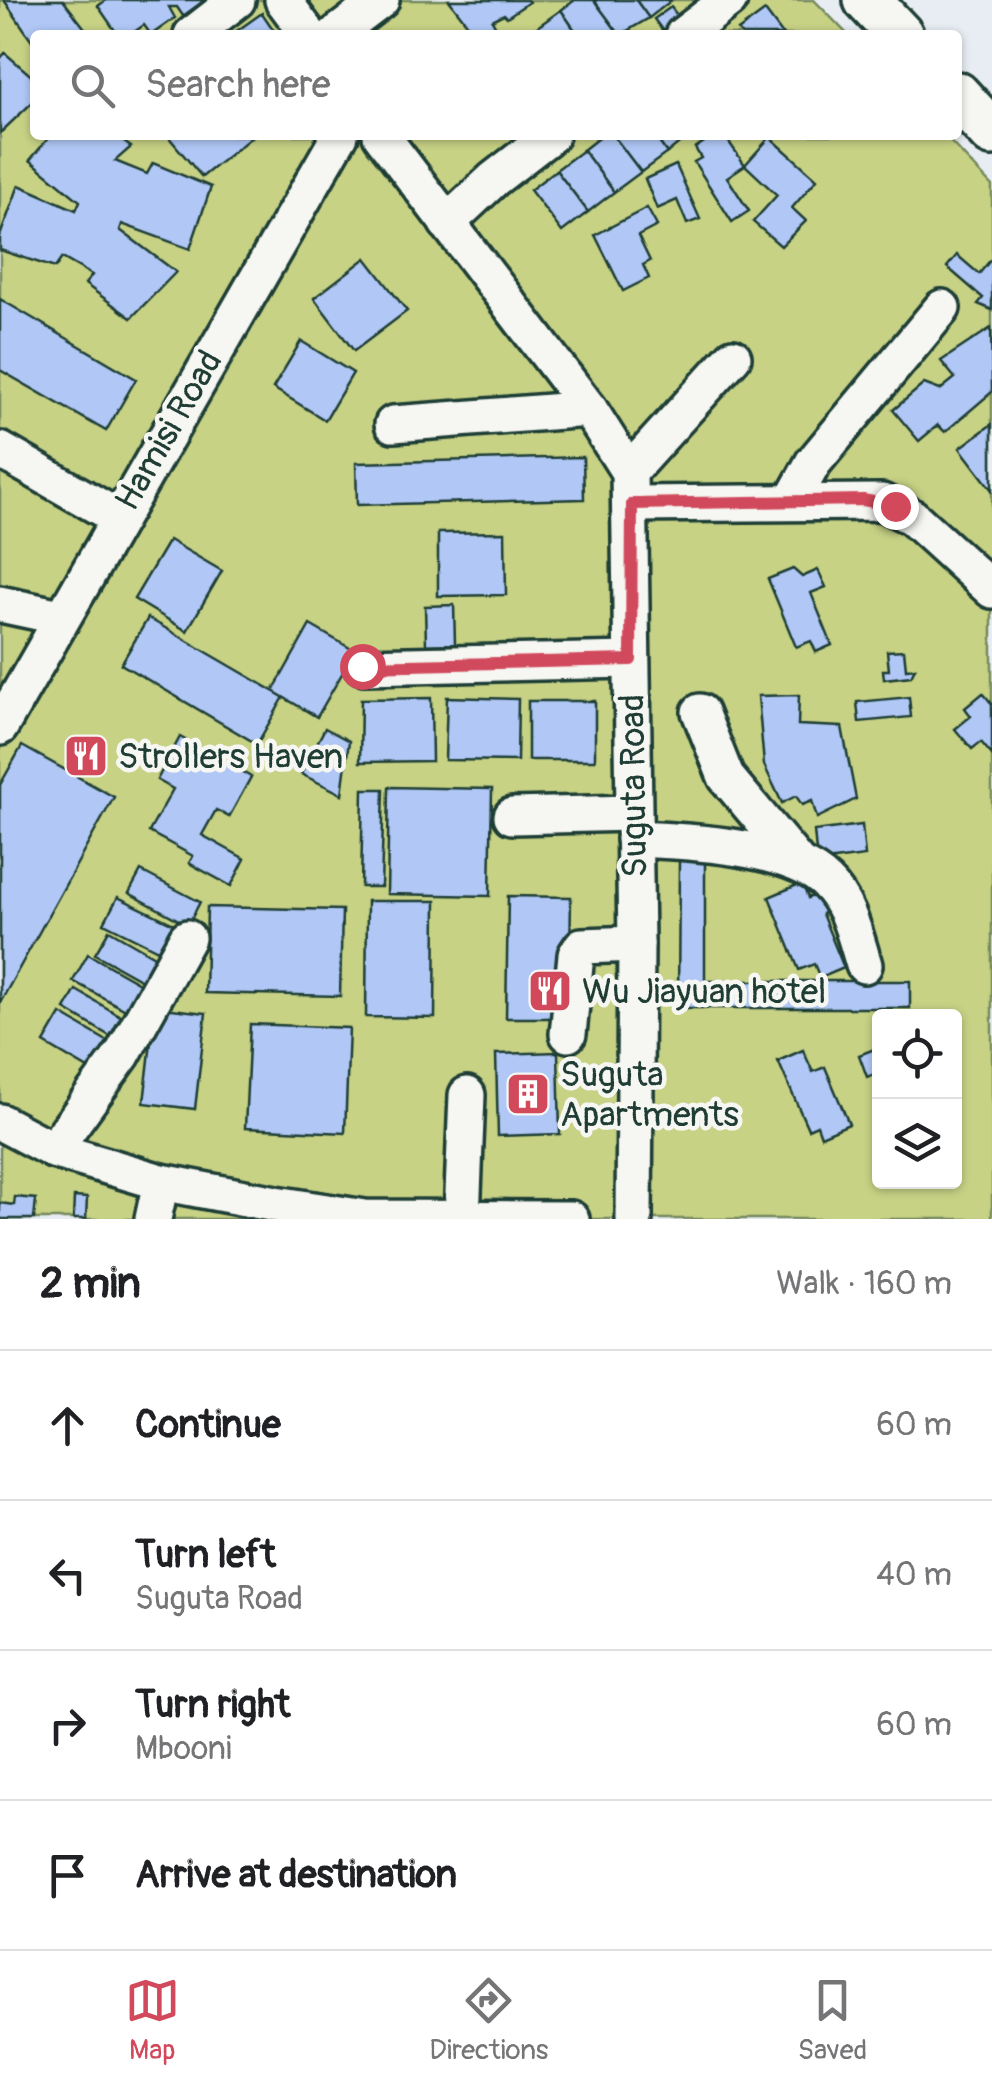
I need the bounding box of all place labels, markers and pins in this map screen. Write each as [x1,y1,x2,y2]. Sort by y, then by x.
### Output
restaurant icon: Strollers Haven [63,733,109,779]
place label: Strollers Haven [118,735,343,779]
restaurant icon: Wu Jiayuan hotel [527,968,573,1014]
place label: Wu Jiayuan hotel [582,970,826,1014]
place label: Suguta Apartments [560,1053,739,1137]
building icon: Suguta Apartments [505,1071,551,1117]

